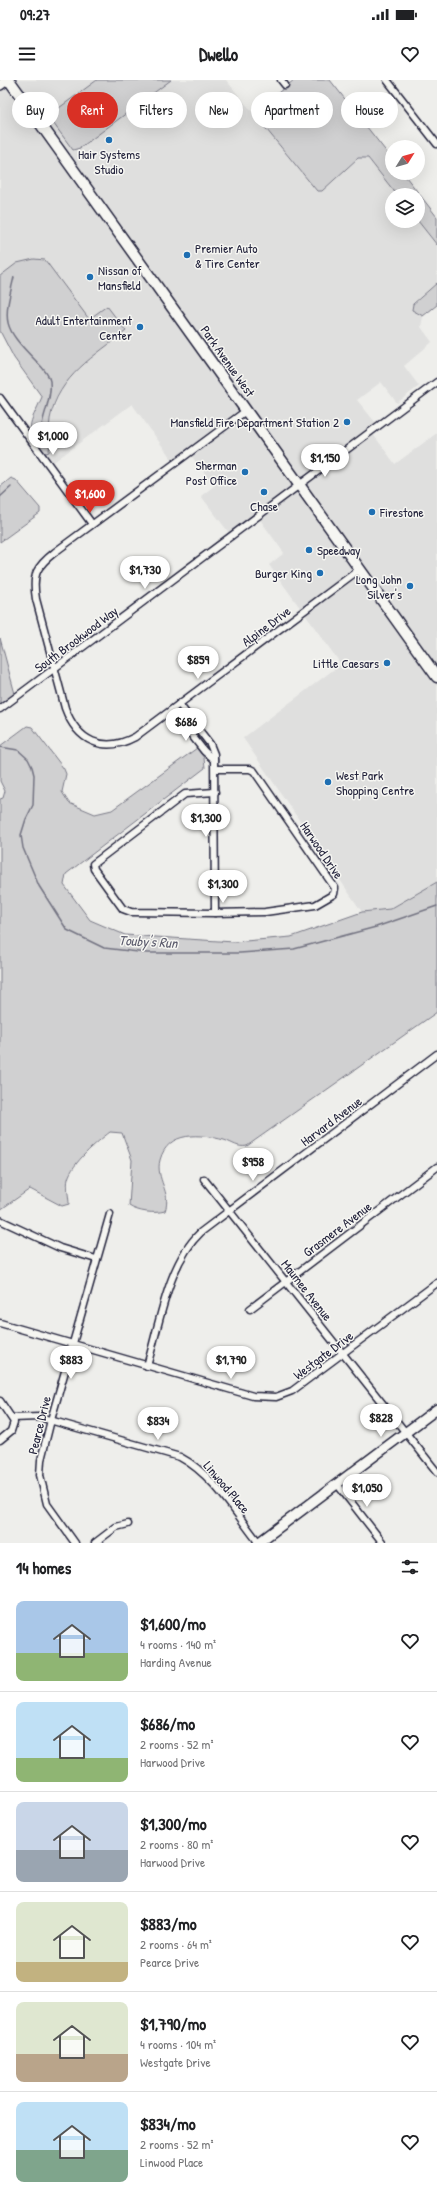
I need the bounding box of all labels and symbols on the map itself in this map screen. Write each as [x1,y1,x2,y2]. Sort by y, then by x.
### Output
marker: Hair Systems Studio [104,135,114,145]
north arrow [385,140,425,180]
place label: Hair Systems Studio [78,145,140,178]
place label: Premier Auto & Tire Center [195,239,260,272]
marker: Premier Auto & Tire Center [182,250,192,260]
place label: Nissan of Mansfield [98,261,142,294]
marker: Nissan of Mansfield [85,272,95,282]
place label: Adult Entertainment Center [35,311,133,344]
marker: Adult Entertainment Center [135,322,145,332]
street label: Park Avenue West [197,322,260,401]
place label: Mansfield Fire Department Station 2 [170,413,339,431]
marker: Mansfield Fire Department Station 2 [342,417,352,427]
pin: $1,000 [20,422,86,456]
pin: $1,150 [292,444,358,478]
place label: Sherman Post Office [186,456,237,489]
marker: Sherman Post Office [240,467,250,477]
pin: $1,600 [57,480,123,514]
marker: Chase [259,487,269,497]
place label: Chase [250,497,278,515]
place label: Firestone [379,503,424,521]
marker: Firestone [367,507,377,517]
place label: Speedway [317,541,361,559]
marker: Speedway [304,545,314,555]
pin: $1,730 [112,556,178,590]
place label: Burger King [255,564,312,582]
marker: Burger King [315,568,325,578]
place label: Long John Silver's [356,570,402,603]
marker: Long John Silver's [405,581,415,591]
street label: South Brookwood Way [31,601,122,676]
street label: Alpine Drive [238,602,294,650]
pin: $859 [174,646,222,680]
place label: Little Caesars [313,654,379,672]
marker: Little Caesars [382,658,392,668]
pin: $686 [162,708,210,742]
place label: West Park Shopping Centre [336,766,414,799]
marker: West Park Shopping Centre [323,777,333,787]
pin: $1,300 [173,804,239,838]
street label: Harwood Drive [296,818,348,882]
pin: $1,300 [190,870,256,904]
water label: Touby's Run [118,930,179,953]
street label: Harvard Avenue [297,1092,365,1150]
pin: $958 [229,1148,277,1182]
street label: Grasmere Avenue [299,1197,375,1261]
street label: Maumee Avenue [277,1256,337,1324]
street label: Westgate Drive [289,1327,357,1383]
pin: $883 [47,1346,95,1380]
pin: $1,790 [198,1346,264,1380]
street label: Pearce Drive [23,1394,55,1456]
pin: $828 [357,1404,405,1438]
pin: $834 [134,1407,182,1441]
street label: Linwood Place [200,1457,254,1517]
pin: $1,050 [334,1474,400,1508]

